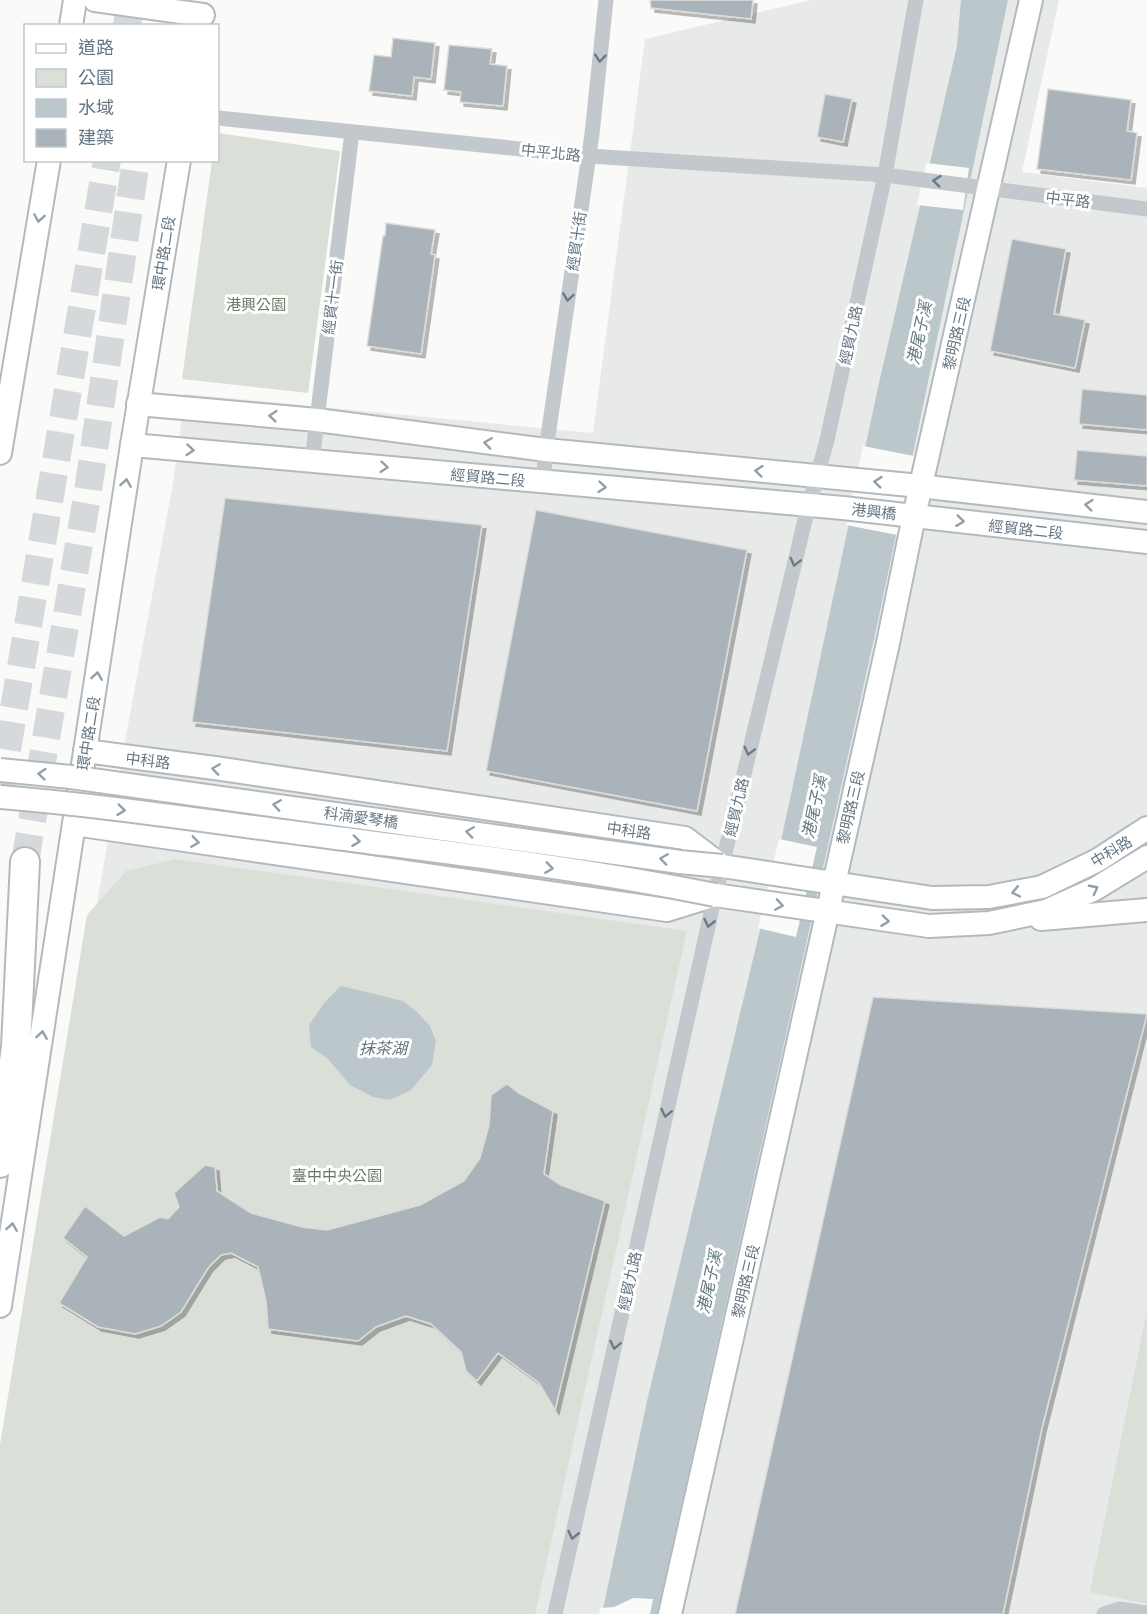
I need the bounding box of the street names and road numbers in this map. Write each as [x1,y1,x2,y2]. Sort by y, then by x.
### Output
street label: 中平北路 [520,139,582,165]
street label: 中平路 [1044,186,1092,212]
street label: 經貿十街 [562,210,590,272]
street label: 環中路二段 [147,214,179,292]
street label: 經貿十一街 [318,259,346,335]
street label: 黎明路三段 [938,294,974,372]
street label: 經貿九路 [834,304,866,366]
street label: 經貿路二段 [450,464,526,490]
street label: 港興橋 [851,499,897,523]
street label: 經貿路二段 [988,515,1064,543]
street label: 環中路二段 [72,694,104,772]
street label: 中科路 [124,747,172,773]
street label: 黎明路三段 [832,768,868,846]
street label: 經貿九路 [720,776,752,838]
street label: 科湳愛琴橋 [322,802,400,832]
street label: 中科路 [605,817,653,843]
street label: 中科路 [1087,831,1135,871]
street label: 黎明路三段 [727,1242,763,1320]
street label: 經貿九路 [613,1250,645,1312]

